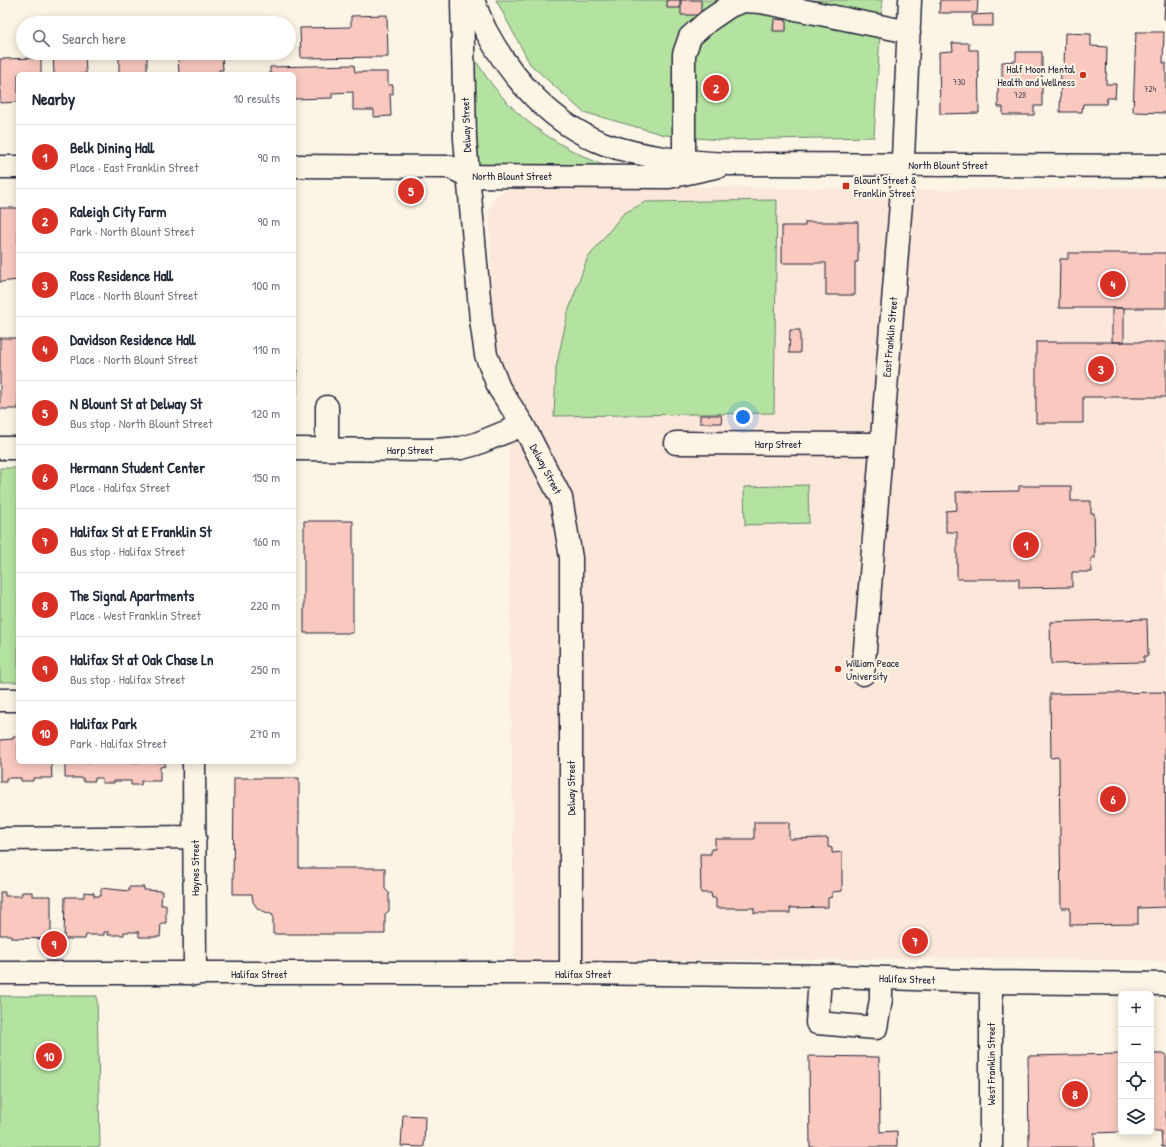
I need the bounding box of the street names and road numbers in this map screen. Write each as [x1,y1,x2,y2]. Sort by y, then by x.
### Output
street label: Delway Street [458,97,474,153]
street label: North Blount Street [908,158,988,172]
street label: North Blount Street [472,169,552,183]
street label: East Franklin Street [880,296,900,378]
street label: Harp Street [755,437,801,451]
street label: Delway Street [527,442,565,497]
street label: Harp Street [387,443,433,457]
street label: Delway Street [564,760,578,815]
street label: Haynes Street [188,840,202,896]
street label: Halifax Street [231,967,287,981]
street label: Halifax Street [555,967,611,981]
street label: Halifax Street [879,971,936,987]
street label: West Franklin Street [984,1023,998,1105]

